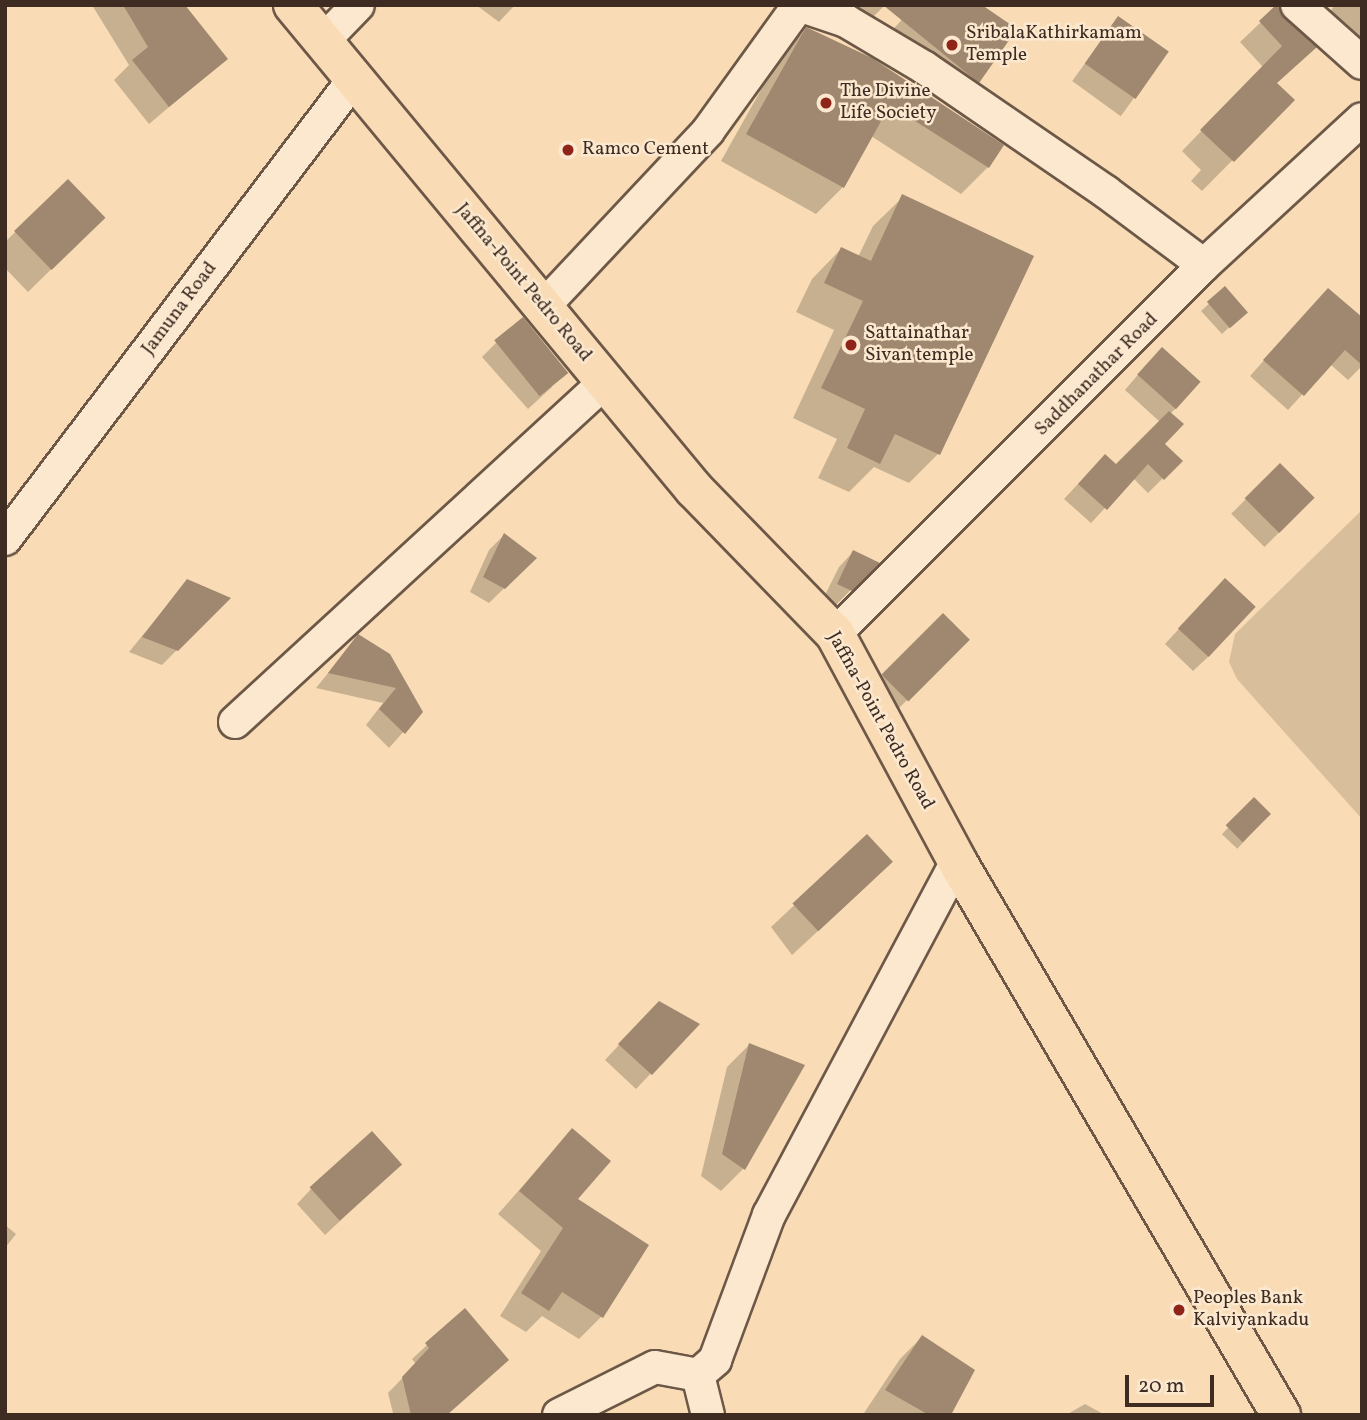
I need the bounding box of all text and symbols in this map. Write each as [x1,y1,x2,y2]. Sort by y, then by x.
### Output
place label: SribalaKathirkamam Temple [966,23,1142,67]
marker: SribalaKathirkamam Temple [944,37,960,53]
place label: The Divine Life Society [840,81,936,125]
marker: The Divine Life Society [818,95,834,111]
place label: Ramco Cement [582,139,709,161]
marker: Ramco Cement [560,142,576,158]
street label: Jaffna-Point Pedro Road [450,199,596,367]
street label: Jamuna Road [138,258,222,360]
street label: Saddhanathar Road [1031,309,1163,441]
place label: Sattainathar Sivan temple [865,323,974,367]
marker: Sattainathar Sivan temple [843,337,859,353]
street label: Jaffna-Point Pedro Road [822,628,938,814]
place label: Peoples Bank Kalviyankadu [1193,1288,1309,1332]
marker: Peoples Bank Kalviyankadu [1171,1302,1187,1318]
scale bar [1129,1360,1218,1404]
text: 20 m [1138,1372,1184,1401]

